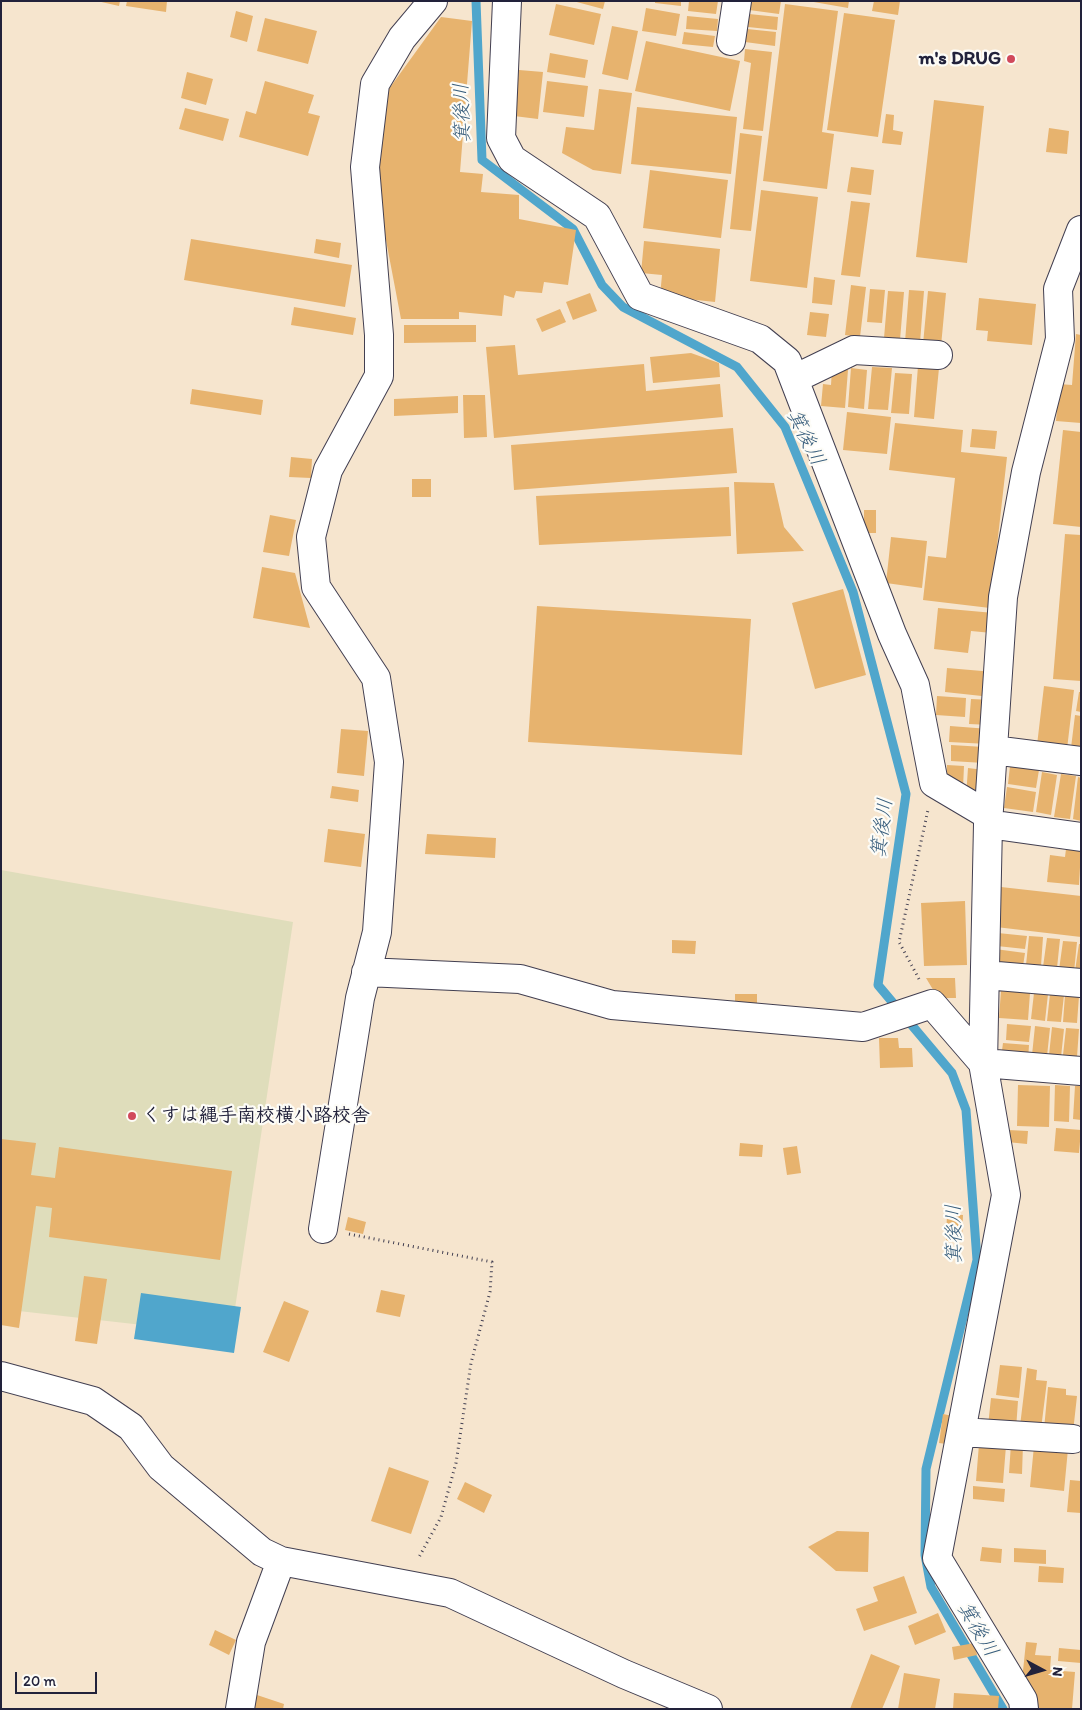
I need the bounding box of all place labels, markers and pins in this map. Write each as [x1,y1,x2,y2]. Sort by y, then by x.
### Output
place label: m's DRUG [919,48,1001,70]
marker: m's DRUG [1005,53,1017,65]
place label: くすは縄手南校横小路校舎 [142,1105,370,1127]
marker: くすは縄手南校横小路校舎 [126,1110,138,1122]

